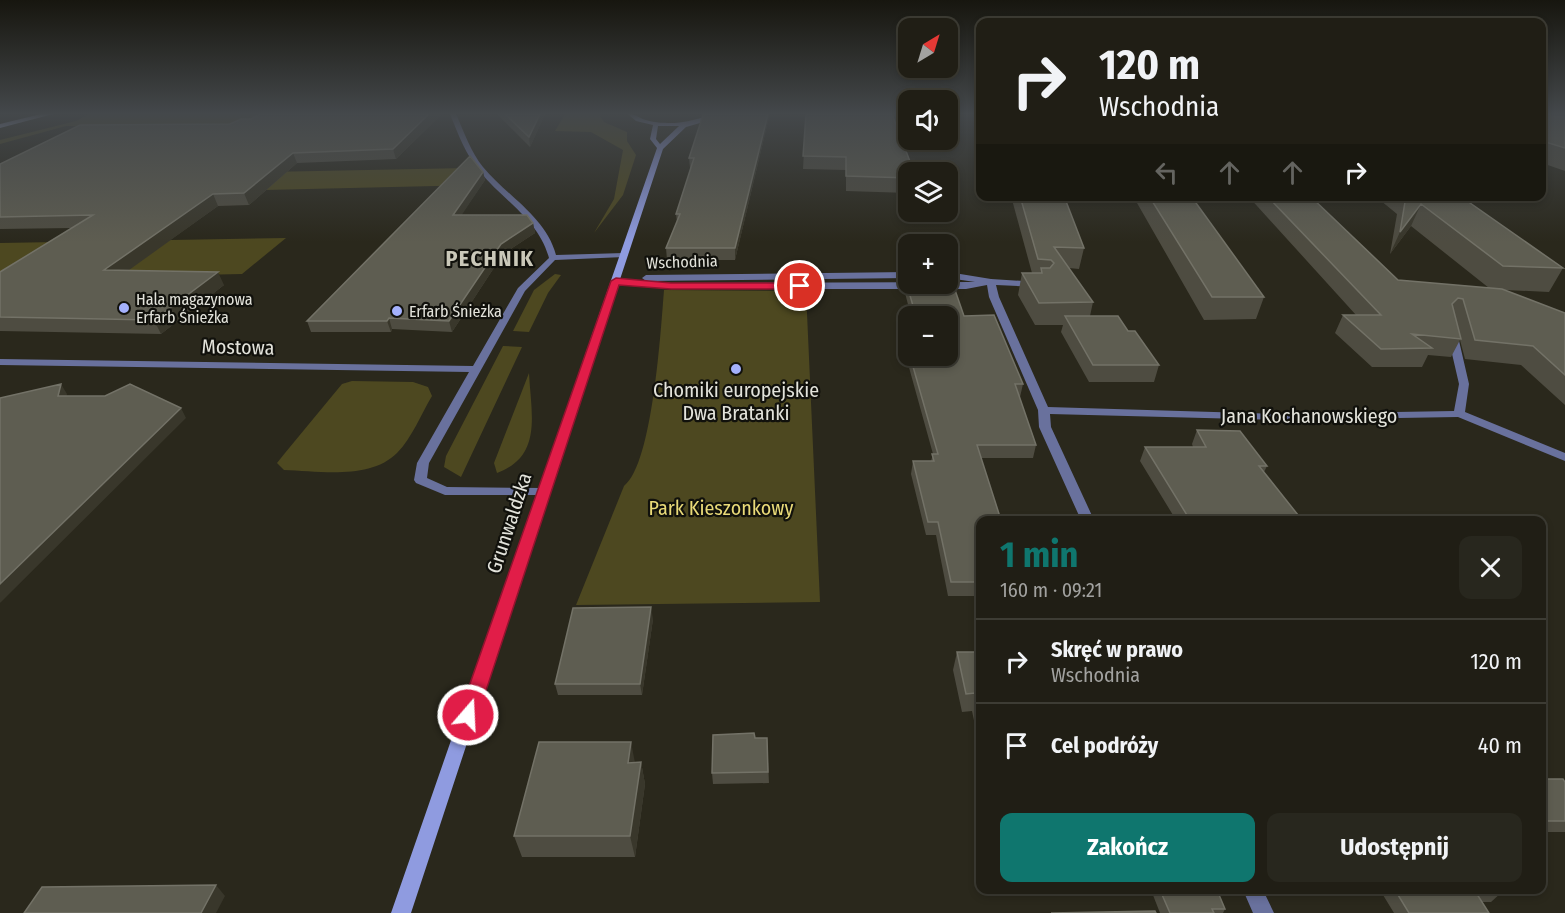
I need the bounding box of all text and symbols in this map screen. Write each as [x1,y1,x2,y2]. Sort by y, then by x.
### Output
north arrow [898,18,958,78]
map controls [898,18,958,366]
text: 120 m [1099,40,1200,90]
icon: right [1000,42,1078,120]
button: sound [898,90,958,150]
text: Wschodnia [1099,91,1219,123]
icon: left [1150,156,1183,189]
icon: ahead [1213,156,1246,189]
icon: ahead [1276,156,1309,189]
icon: right [1339,156,1372,189]
button: layers [898,162,958,222]
button: + [898,234,958,294]
district label: PECHNIK [445,245,535,272]
street label: Wschodnia [646,251,718,273]
pin [774,260,825,311]
icon: arrive [783,269,816,302]
place label: Hala magazynowa Erfarb Śnieżka [136,290,253,327]
marker: Hala magazynowa Erfarb Śnieżka [117,301,131,315]
place label: Erfarb Śnieżka [409,302,502,321]
marker: Erfarb Śnieżka [390,304,404,318]
button: − [898,306,958,366]
street label: Mostowa [201,334,275,360]
marker: Chomiki europejskie Dwa Bratanki [729,362,743,376]
place label: Chomiki europejskie Dwa Bratanki [653,378,819,425]
street label: Jana Kochanowskiego [1221,404,1397,428]
street label: Grunwaldzka [481,470,537,576]
park label: Park Kieszonkowy [649,496,793,520]
text: 1 min [1000,533,1078,577]
button: close [1459,536,1522,599]
text: 160 m · 09:21 [1000,578,1102,602]
text: Skręć w prawo [1051,636,1183,663]
icon: right [1000,645,1033,678]
text: 120 m [1470,648,1522,675]
text: Wschodnia [1051,663,1140,687]
position arrow [436,683,500,747]
icon: arrive [1000,729,1033,762]
text: Cel podróży [1051,732,1158,759]
text: 40 m [1478,732,1522,759]
button: Zakończ [1000,813,1255,882]
button: Udostępnij [1267,813,1522,882]

